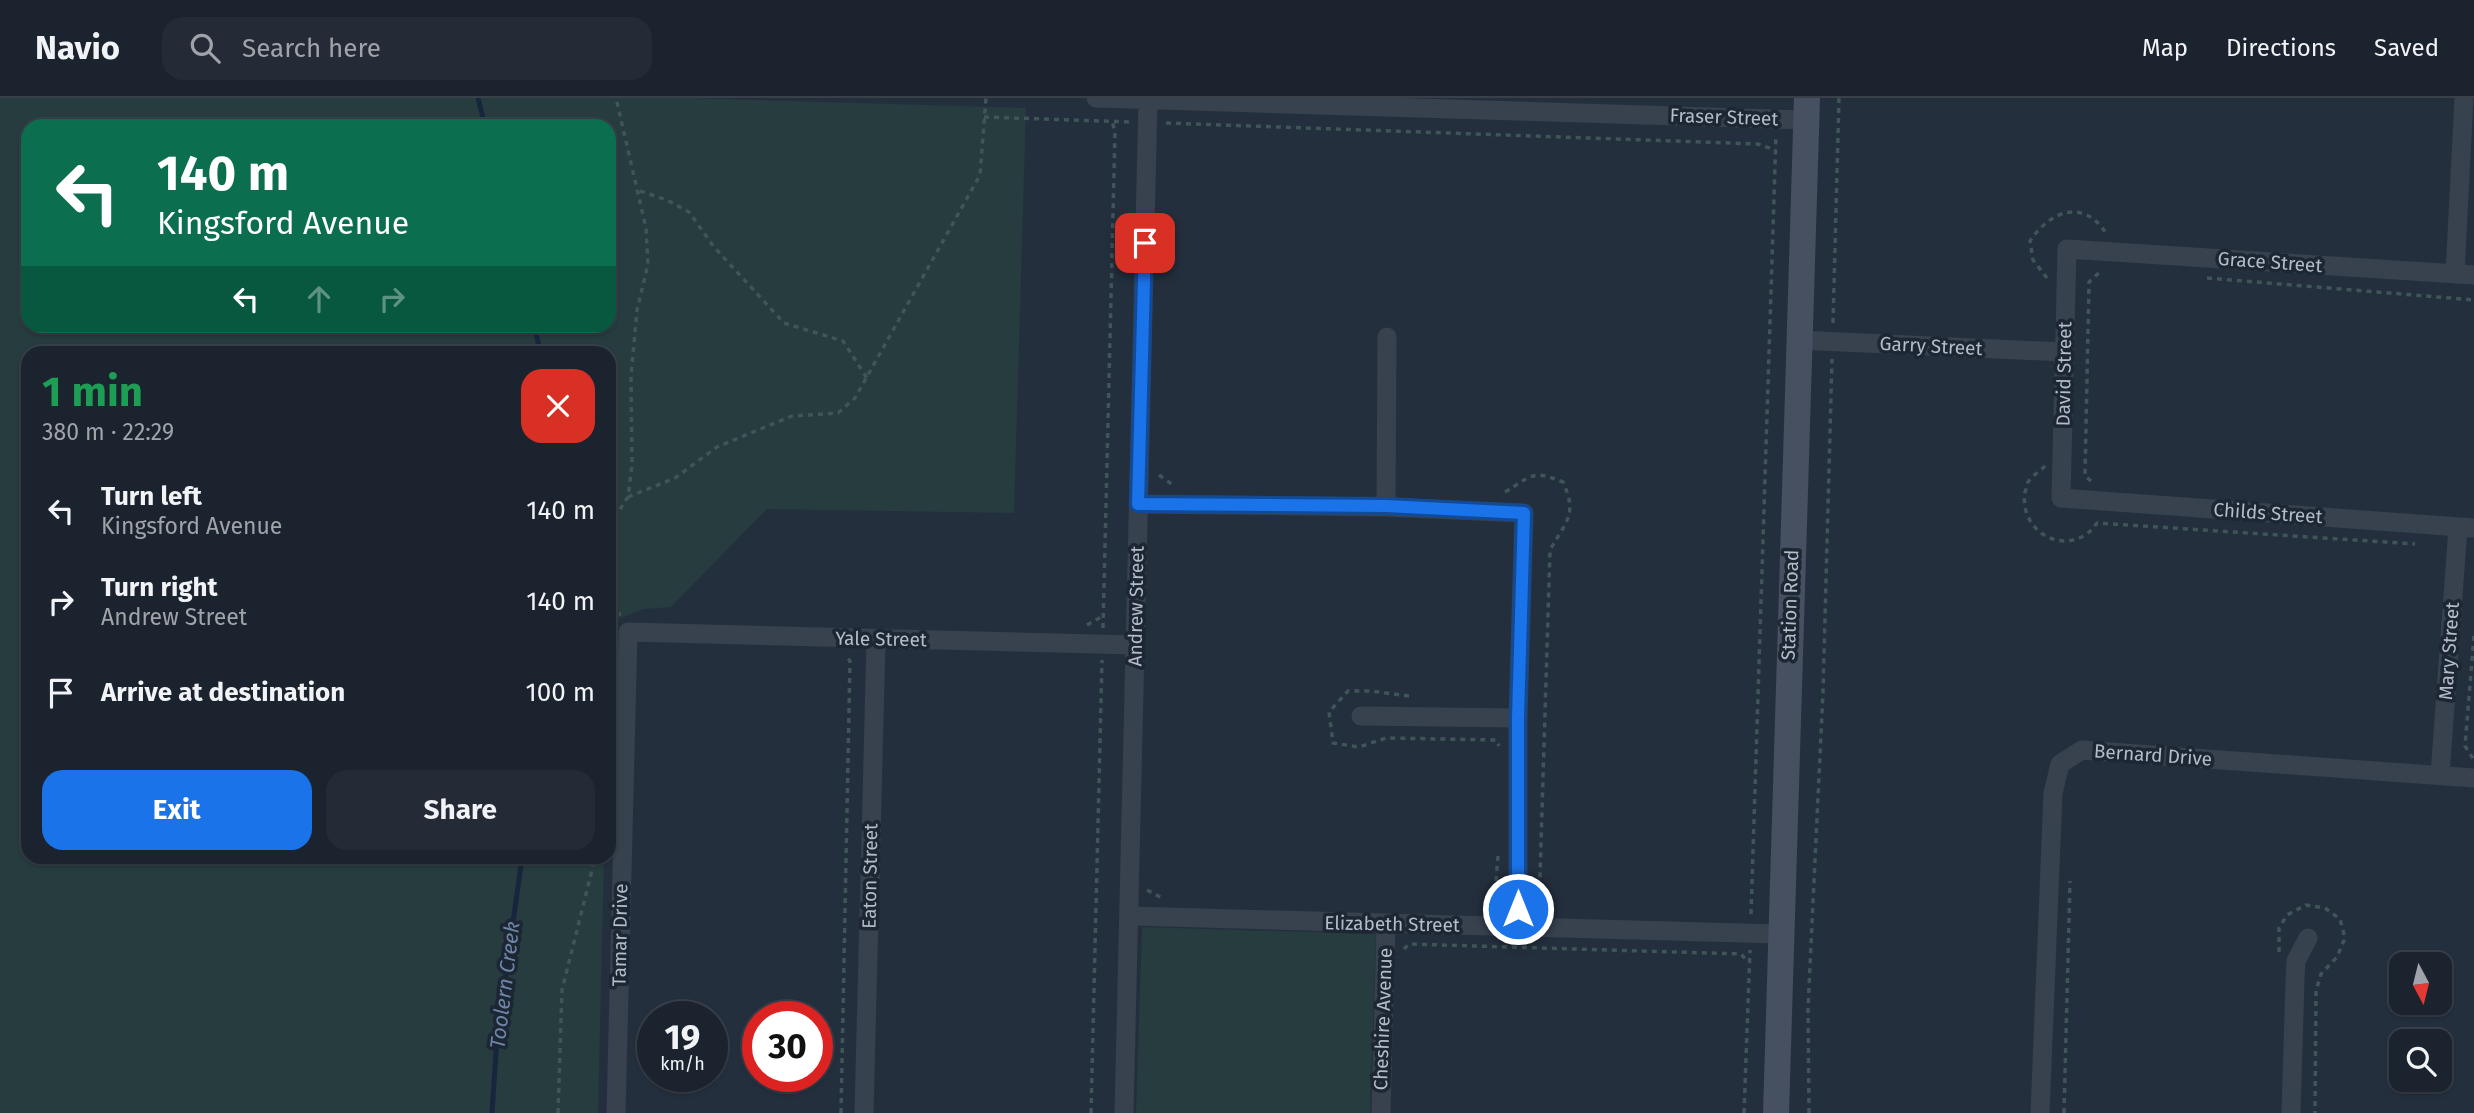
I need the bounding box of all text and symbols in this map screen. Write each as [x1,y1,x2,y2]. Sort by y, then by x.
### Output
search box [162,17,652,80]
text: Navio [35,28,120,68]
icon: search [186,29,224,67]
text: Search here [242,33,381,64]
text: Map [2142,34,2188,62]
text: Directions [2226,34,2336,62]
text: Saved [2374,34,2439,62]
street label: Fraser Street [1669,104,1779,130]
text: 140 m [157,144,289,203]
icon: left [42,147,133,238]
text: Kingsford Avenue [157,204,409,242]
pin [1115,213,1175,273]
icon: arrive [1126,224,1164,262]
street label: Grace Street [2217,247,2323,277]
icon: left [227,280,265,318]
icon: ahead [300,280,338,318]
icon: right [373,280,411,318]
street label: David Street [2052,321,2076,427]
street label: Garry Street [1879,332,1983,360]
text: 1 min [42,367,143,417]
button: close [521,369,595,443]
text: 380 m · 22:29 [42,418,174,446]
text: Turn left [101,481,202,512]
icon: left [42,492,80,530]
text: 140 m [526,495,595,526]
street label: Childs Street [2213,498,2323,528]
text: Kingsford Avenue [101,512,282,540]
street label: Andrew Street [1123,545,1149,667]
street label: Station Road [1777,549,1803,661]
text: Turn right [101,572,218,603]
icon: right [42,583,80,621]
text: 140 m [526,586,595,617]
street label: Mary Street [2434,601,2464,701]
text: Andrew Street [101,603,247,631]
street label: Yale Street [835,627,927,651]
icon: arrive [42,674,80,712]
text: Arrive at destination [101,677,345,708]
text: 100 m [526,677,595,708]
street label: Bernard Drive [2093,739,2213,771]
button: Exit [42,770,312,850]
button: Share [326,770,595,850]
street label: Eaton Street [858,823,882,929]
position arrow [1481,872,1555,946]
street label: Tamar Drive [608,883,632,987]
street label: Elizabeth Street [1324,911,1460,937]
water label: Toolern Creek [484,920,526,1050]
street label: Cheshire Avenue [1369,947,1397,1091]
north arrow [2389,952,2452,1015]
map controls [2389,952,2452,1092]
speed limit sign: 30 [742,1001,833,1092]
text: 19 [665,1016,700,1058]
button: search [2389,1029,2452,1092]
text: km/h [660,1053,705,1075]

